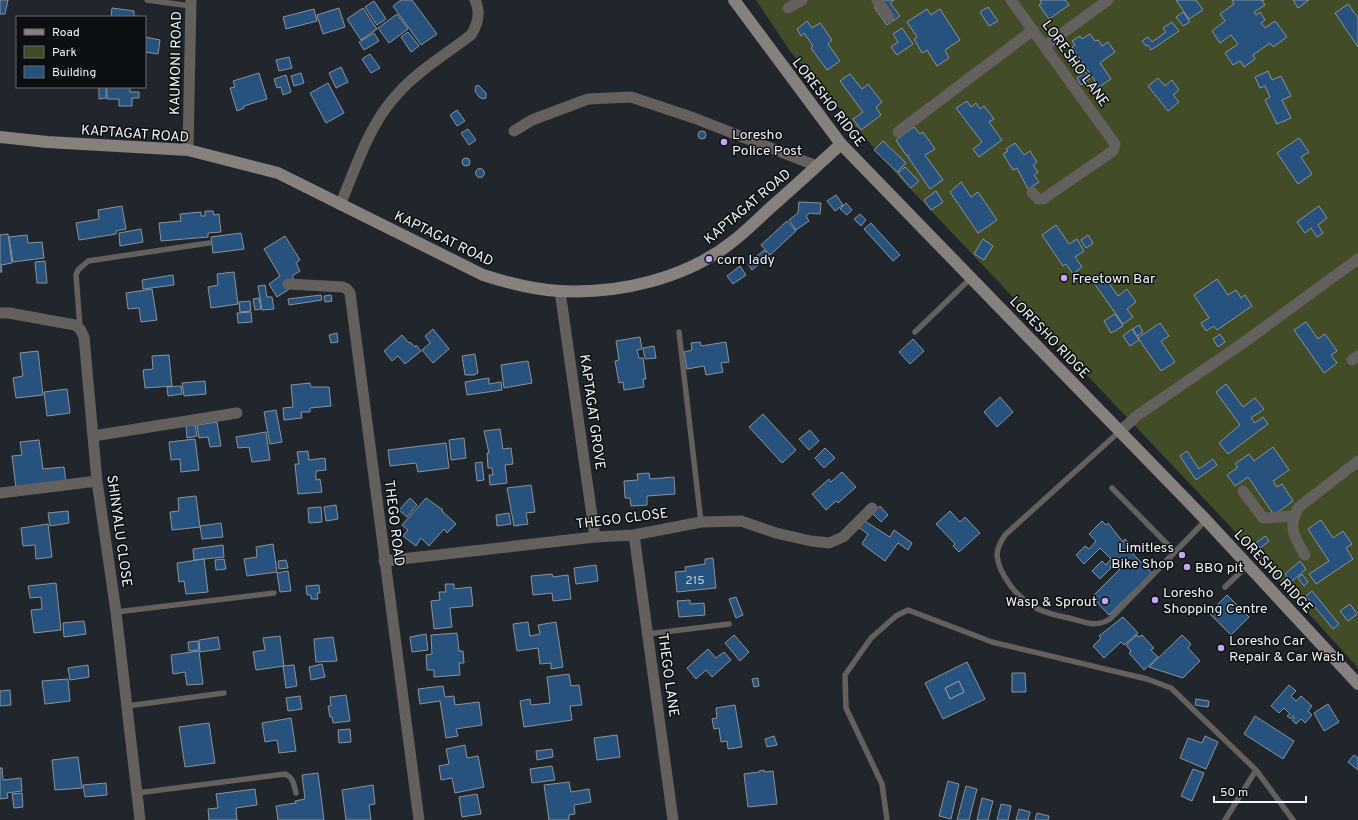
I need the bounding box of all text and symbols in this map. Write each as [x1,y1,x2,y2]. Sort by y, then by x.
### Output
street label: KAUMONI ROAD [167,11,186,115]
legend [16,16,146,88]
street label: LORESHO LANE [1038,17,1112,110]
text: Road [52,25,80,41]
text: Park [52,45,77,61]
street label: LORESHO RIDGE [788,55,868,151]
text: Building [52,65,96,81]
street label: KAPTAGAT ROAD [80,122,189,147]
place label: Loresho Police Post [732,127,802,160]
marker: Loresho Police Post [719,137,729,147]
street label: KAPTAGAT ROAD [701,166,795,248]
street label: KAPTAGAT ROAD [391,208,496,271]
place label: corn lady [717,252,775,269]
marker: corn lady [704,254,714,264]
place label: Freetown Bar [1072,271,1156,288]
marker: Freetown Bar [1059,273,1069,283]
street label: LORESHO RIDGE [1005,293,1093,383]
street label: KAPTAGAT GROVE [575,353,608,471]
street label: SHINYALU CLOSE [102,474,135,588]
street label: THEGO ROAD [380,479,407,567]
street label: THEGO CLOSE [575,505,669,534]
street label: LORESHO RIDGE [1230,527,1316,617]
place label: Limitless Bike Shop [1111,540,1174,573]
marker: Limitless Bike Shop [1177,550,1187,560]
place label: BBQ pit [1195,560,1243,577]
marker: BBQ pit [1182,562,1192,572]
house number: 215 [685,573,705,589]
place label: Loresho Shopping Centre [1163,585,1268,618]
place label: Wasp & Sprout [1005,594,1097,611]
marker: Loresho Shopping Centre [1150,595,1160,605]
marker: Wasp & Sprout [1100,596,1110,606]
street label: THEGO LANE [653,632,682,718]
place label: Loresho Car Repair & Car Wash [1229,633,1344,666]
marker: Loresho Car Repair & Car Wash [1216,643,1226,653]
scale bar [1214,778,1306,804]
text: 50 m [1220,785,1248,801]

